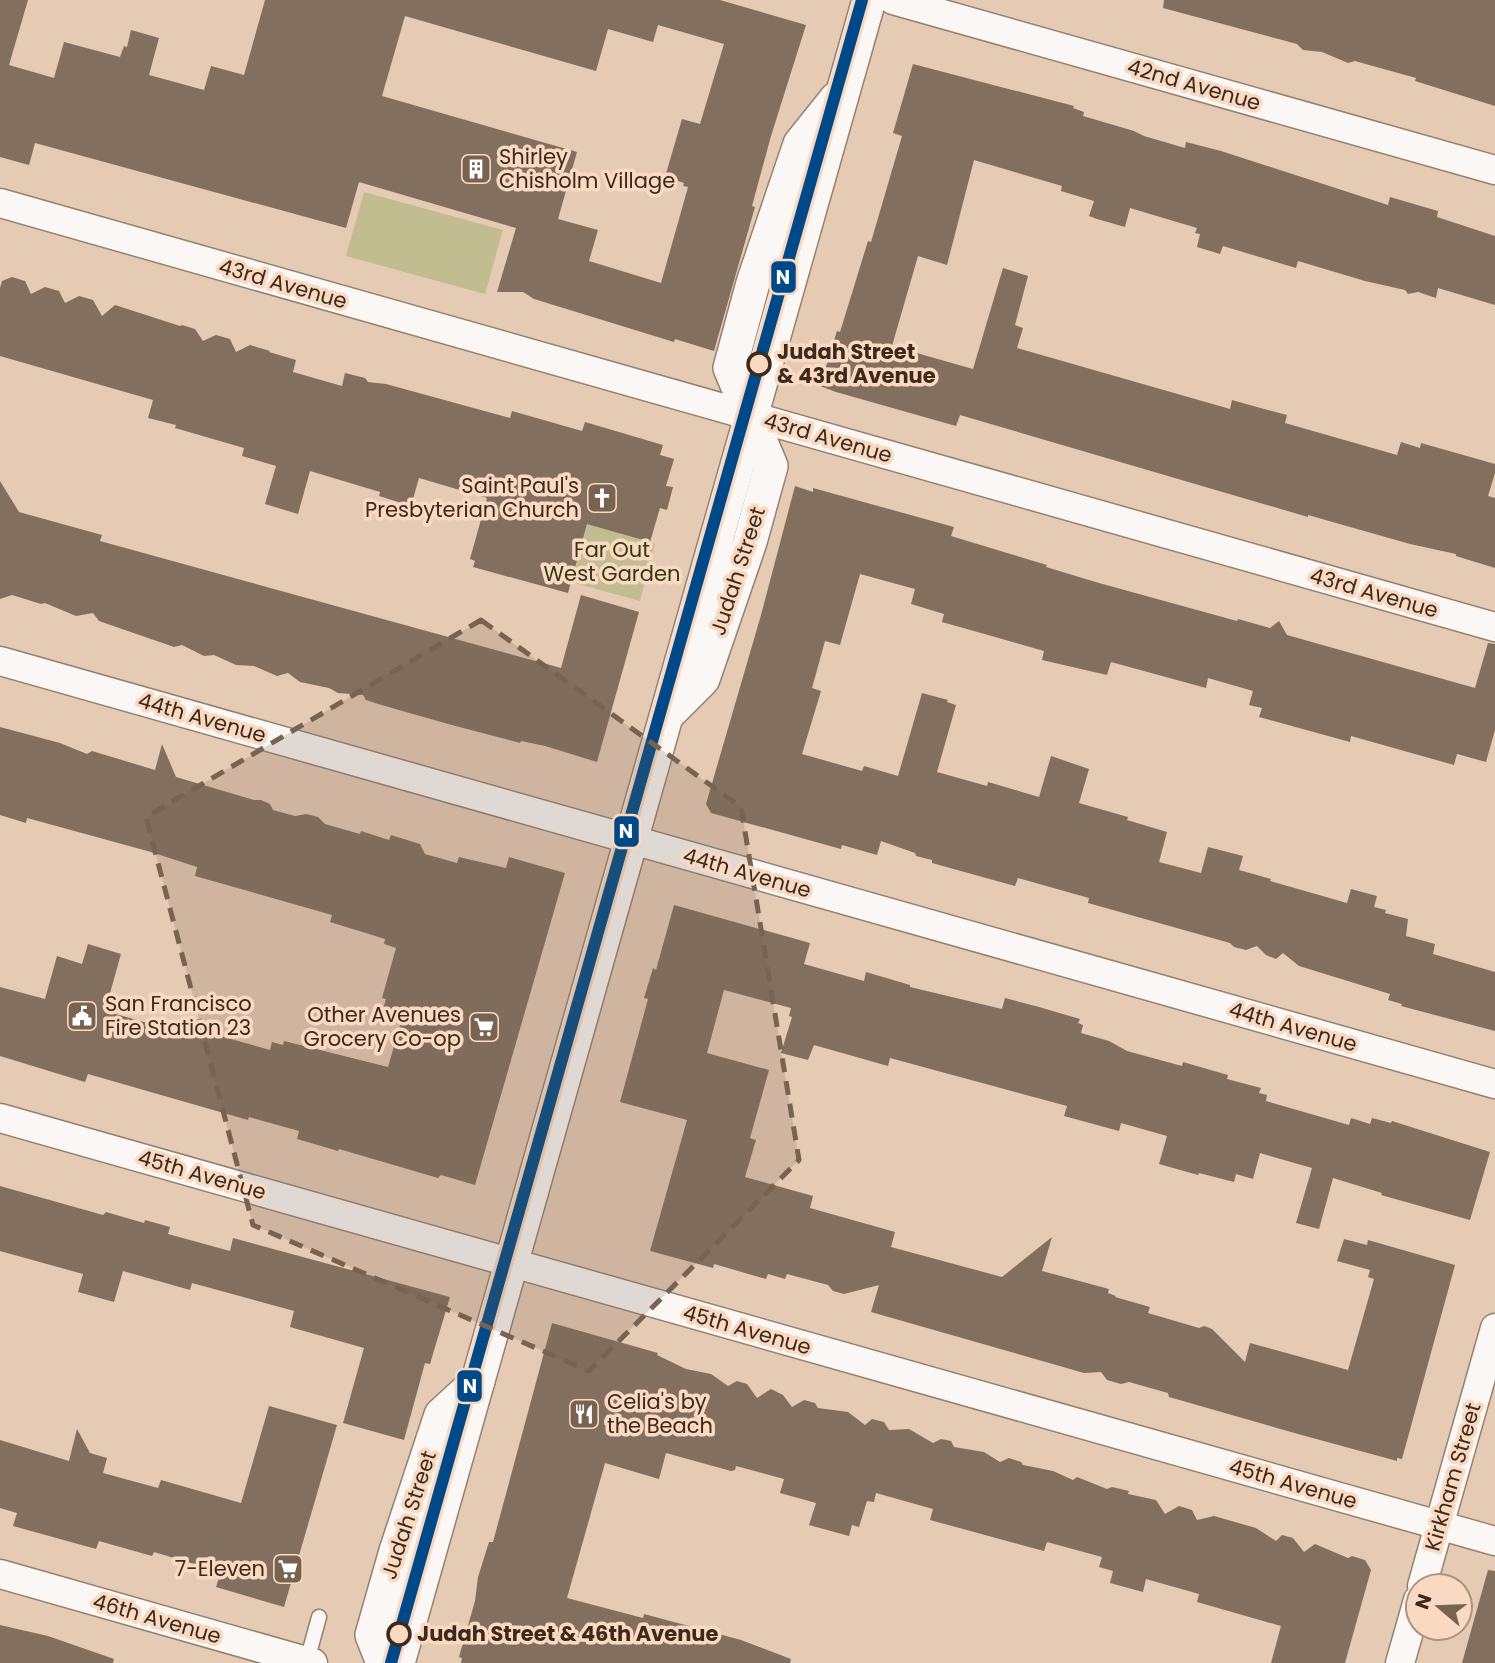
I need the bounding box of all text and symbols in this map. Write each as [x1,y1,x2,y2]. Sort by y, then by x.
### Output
street label: 42nd Avenue [1124,52,1264,117]
place label: Shirley Chisholm Village [499,142,675,195]
building icon: Shirley Chisholm Village [459,152,493,186]
street label: 43rd Avenue [216,251,351,316]
line badge: N [770,260,797,294]
text: N [776,264,790,291]
place label: Judah Street & 43rd Avenue [777,337,936,390]
marker: Judah Street & 43rd Avenue [747,352,771,376]
street label: 43rd Avenue [761,405,896,470]
place label: Saint Paul's Presbyterian Church [365,471,579,524]
church icon: Saint Paul's Presbyterian Church [585,481,619,515]
street label: Judah Street [703,503,772,639]
park label: Far Out West Garden [544,535,680,588]
street label: 43rd Avenue [1307,560,1442,625]
street label: 44th Avenue [135,685,270,750]
line badge: N [613,815,640,848]
text: N [619,818,633,845]
street label: 44th Avenue [680,840,815,905]
place label: San Francisco Fire Station 23 [105,989,252,1042]
street label: 44th Avenue [1226,994,1361,1059]
public building icon: San Francisco Fire Station 23 [65,999,99,1033]
place label: Other Avenues Grocery Co-op [304,1000,461,1053]
supermarket icon: Other Avenues Grocery Co-op [467,1010,501,1044]
street label: 45th Avenue [135,1142,270,1207]
street label: 45th Avenue [680,1297,815,1362]
line badge: N [456,1369,483,1403]
text: N [463,1373,477,1400]
place label: Celia's by the Beach [607,1387,713,1440]
restaurant icon: Celia's by the Beach [567,1397,601,1431]
street label: Kirkham Street [1418,1399,1488,1554]
street label: Judah Street [374,1447,443,1583]
street label: 45th Avenue [1226,1451,1361,1516]
supermarket icon: 7-Eleven [271,1552,305,1586]
place label: 7-Eleven [175,1554,265,1583]
north arrow [1404,1572,1474,1642]
street label: 46th Avenue [90,1586,225,1651]
text: N [1408,1590,1438,1613]
place label: Judah Street & 46th Avenue [417,1619,718,1648]
marker: Judah Street & 46th Avenue [387,1622,411,1646]

